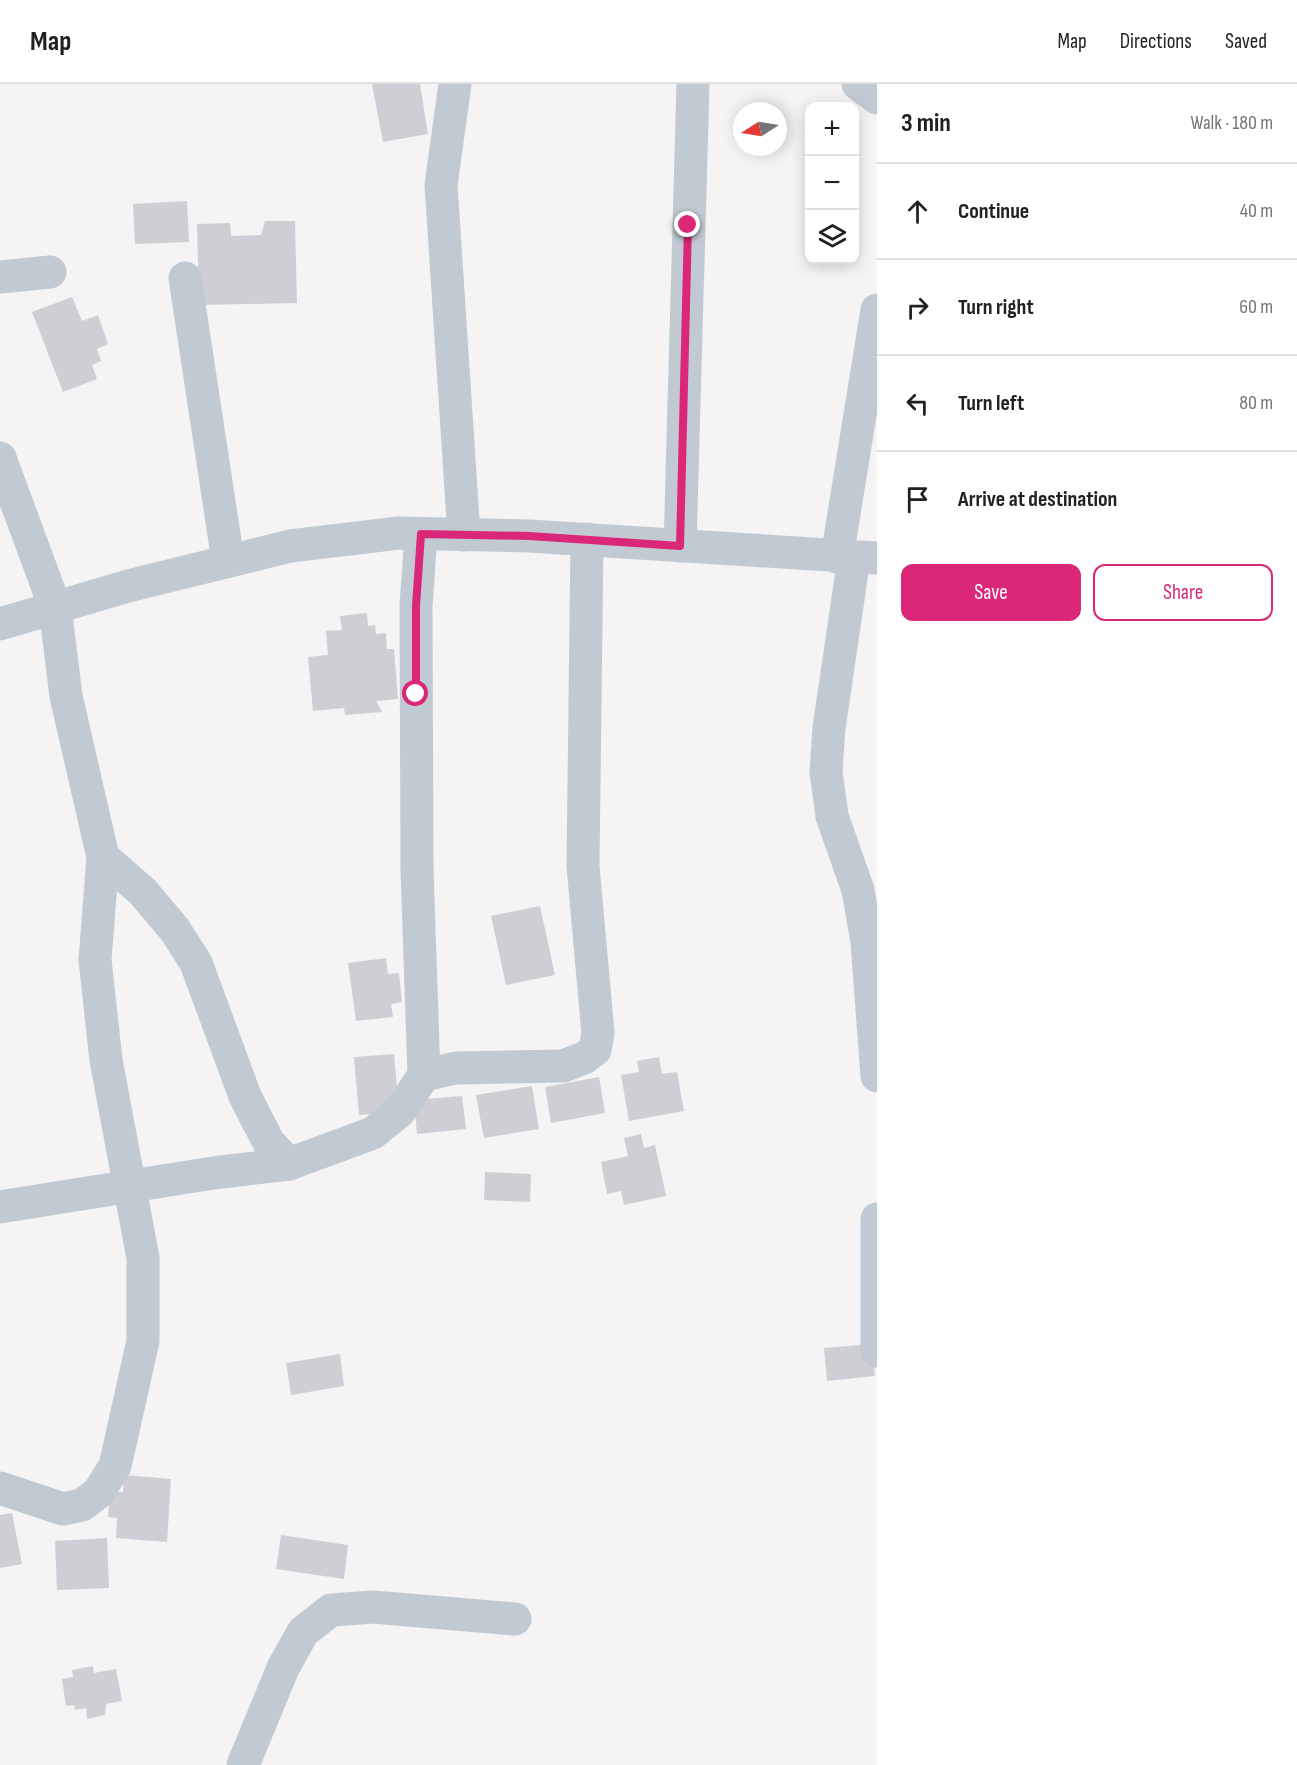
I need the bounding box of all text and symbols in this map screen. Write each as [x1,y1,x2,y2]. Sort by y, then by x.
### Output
text: Map [30,25,71,58]
text: Map [1057,29,1087,54]
text: Directions [1120,29,1192,54]
text: Saved [1225,29,1267,54]
north arrow [733,102,787,156]
map controls [805,102,859,264]
button: + [805,102,859,156]
text: 3 min [901,108,951,139]
text: Walk · 180 m [1190,111,1273,135]
button: − [805,156,859,210]
icon: ahead [901,195,934,228]
text: Continue [958,198,1029,225]
text: 40 m [1240,199,1273,223]
button: layers [805,210,859,264]
route end [674,211,700,237]
icon: right [901,291,934,324]
text: Turn right [958,294,1034,321]
text: 60 m [1239,295,1273,319]
icon: left [901,387,934,420]
text: Turn left [958,390,1024,417]
text: 80 m [1239,391,1273,415]
icon: arrive [901,483,934,516]
text: Arrive at destination [958,486,1117,513]
button: Save [901,564,1081,621]
button: Share [1093,564,1273,621]
route start [402,680,428,706]

